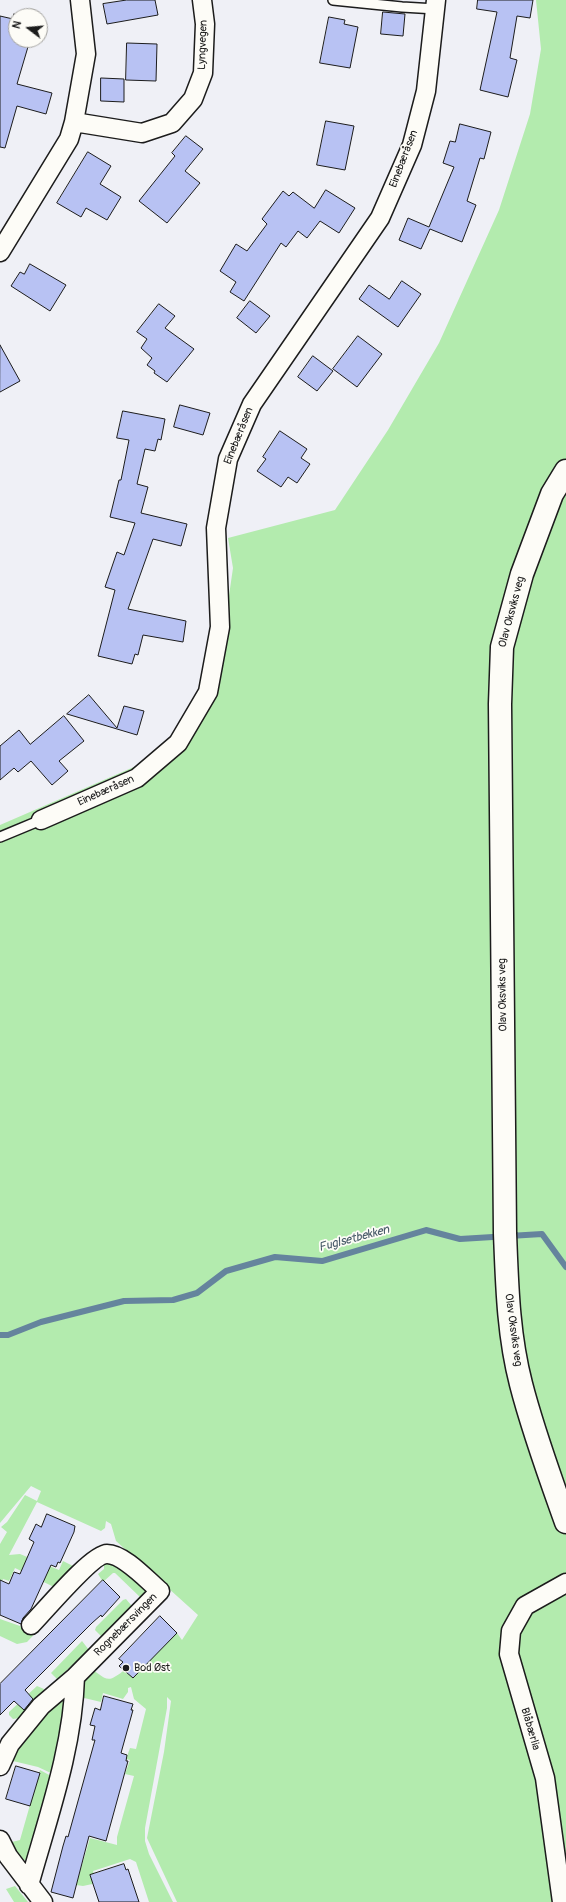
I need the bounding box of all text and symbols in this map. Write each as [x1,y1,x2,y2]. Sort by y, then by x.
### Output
north arrow [8,8,48,48]
text: N [10,19,24,30]
street label: Lyngvegen [196,20,210,70]
street label: Einebæråsen [387,128,421,190]
street label: Einebæråsen [222,405,256,467]
street label: Olav Oksviks veg [496,575,528,649]
street label: Einebæråsen [76,773,136,809]
street label: Olav Oksviks veg [496,958,510,1032]
water label: Fuglsetbekken [317,1223,391,1255]
street label: Olav Oksviks veg [501,1293,525,1367]
street label: Rognebærsvingen [92,1591,160,1659]
place label: Bod Øst [134,1661,170,1675]
marker: Bod Øst [121,1663,131,1673]
street label: Blåbærlia [518,1706,542,1752]

